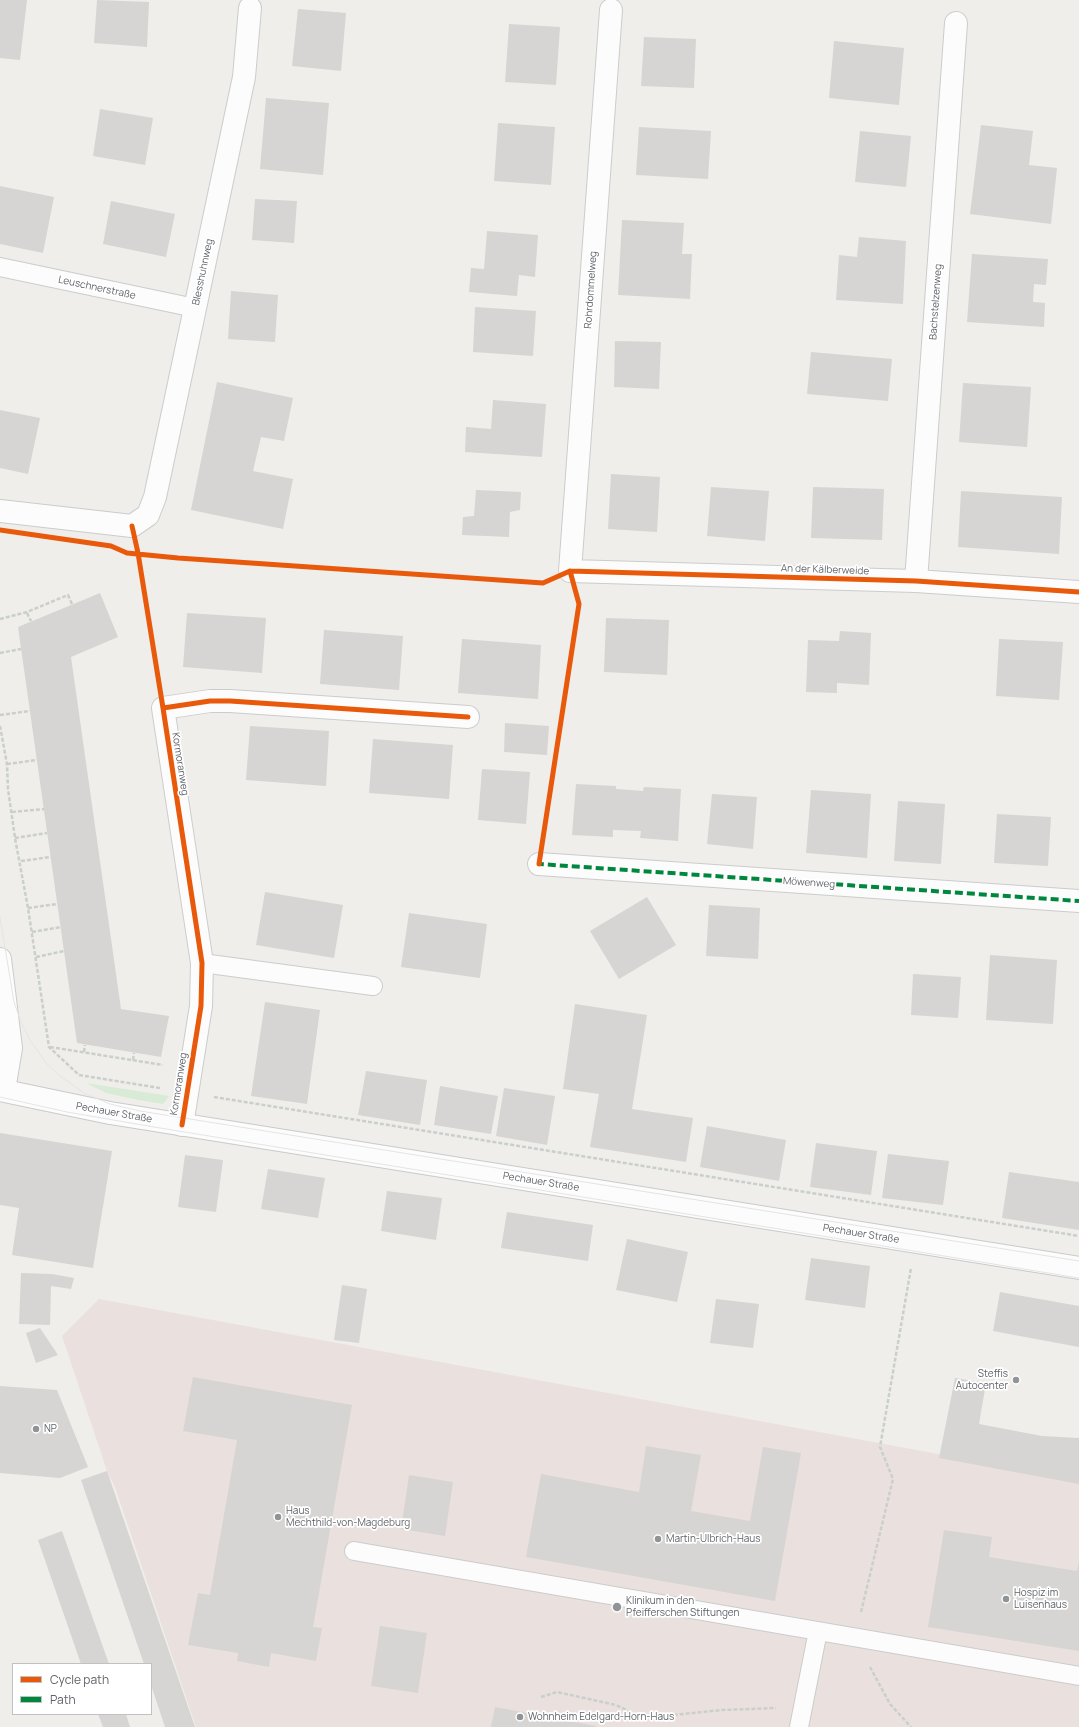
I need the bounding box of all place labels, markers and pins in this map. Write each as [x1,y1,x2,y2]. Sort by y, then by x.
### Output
place label: Steffis Autocenter [956,1368,1008,1392]
marker: Steffis Autocenter [1011,1375,1021,1385]
place label: NP [44,1423,57,1435]
marker: NP [31,1424,41,1434]
place label: Haus Mechthild-von-Magdeburg [286,1505,410,1528]
marker: Haus Mechthild-von-Magdeburg [273,1512,283,1522]
place label: Martin-Ulbrich-Haus [666,1533,761,1545]
marker: Martin-Ulbrich-Haus [653,1534,663,1544]
place label: Hospiz im Luisenhaus [1014,1587,1067,1610]
marker: Hospiz im Luisenhaus [1001,1594,1011,1604]
place label: Klinikum in den Pfeifferschen Stiftungen [626,1595,739,1618]
marker: Klinikum in den Pfeifferschen Stiftungen [611,1601,623,1613]
place label: Wohnheim Edelgard-Horn-Haus [528,1711,674,1723]
marker: Wohnheim Edelgard-Horn-Haus [515,1712,525,1722]

